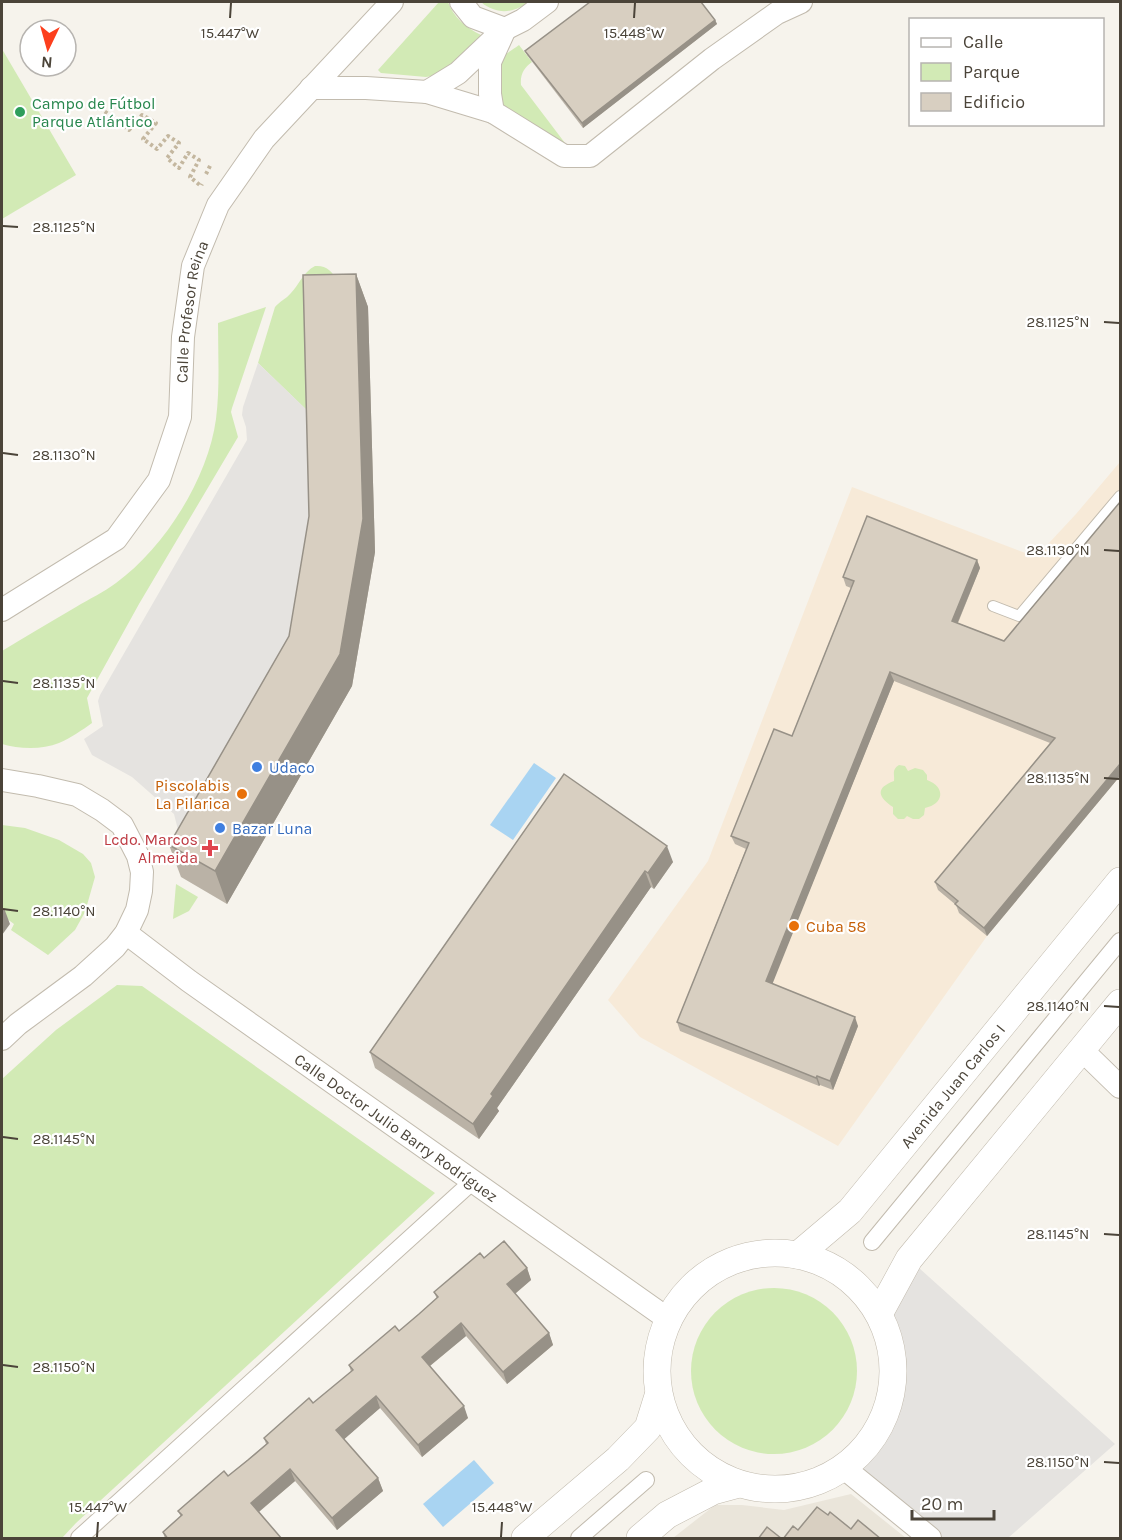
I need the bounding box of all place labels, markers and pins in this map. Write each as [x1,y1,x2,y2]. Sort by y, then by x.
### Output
place label: Campo de Fútbol Parque Atlántico [32,94,155,131]
marker: Campo de Fútbol Parque Atlántico [13,105,27,119]
place label: Udaco [269,758,315,777]
marker: Udaco [250,760,264,774]
place label: Piscolabis La Pilarica [155,776,230,813]
marker: Piscolabis La Pilarica [235,787,249,801]
place label: Bazar Luna [232,819,312,838]
marker: Bazar Luna [213,821,227,835]
place label: Lcdo. Marcos Almeida [104,830,198,867]
marker: Lcdo. Marcos Almeida [203,841,217,855]
place label: Cuba 58 [806,917,866,936]
marker: Cuba 58 [787,919,801,933]

